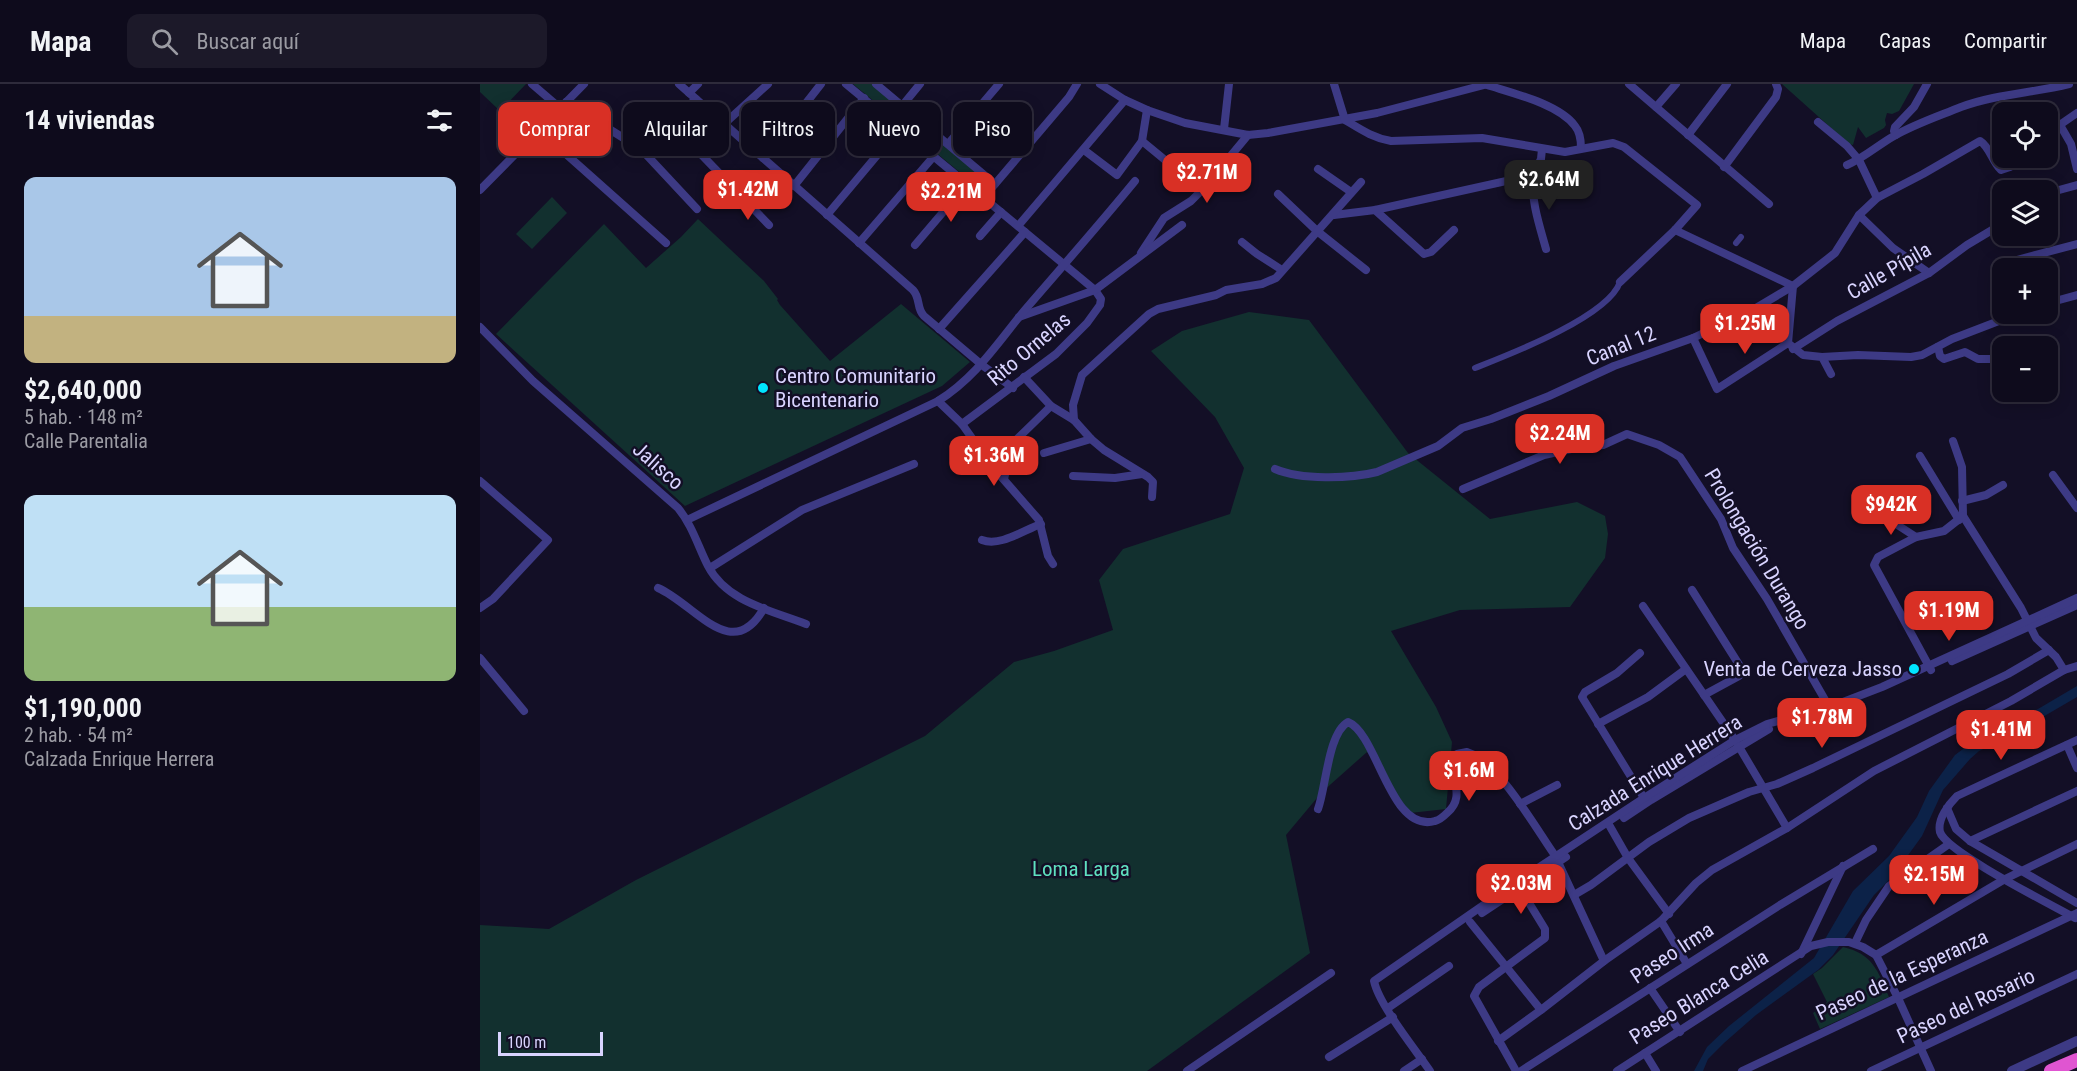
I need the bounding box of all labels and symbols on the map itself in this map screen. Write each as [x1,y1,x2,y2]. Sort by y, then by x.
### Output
pin: $2.71M [1158,153,1256,204]
pin: $2.64M [1500,160,1598,211]
pin: $1.42M [699,170,797,221]
pin: $2.21M [902,172,1000,223]
street label: Calle Pípila [1843,237,1935,305]
pin: $1.25M [1696,304,1794,355]
street label: Rito Ornelas [983,307,1075,391]
street label: Canal 12 [1583,321,1659,371]
place label: Centro Comunitario Bicentenario [775,364,936,412]
marker: Centro Comunitario Bicentenario [756,381,770,395]
pin: $2.24M [1511,414,1609,465]
pin: $1.36M [945,436,1043,487]
street label: Jalisco [628,437,688,495]
street label: Prolongación Durango [1699,464,1815,634]
pin: $942K [1849,485,1933,536]
pin: $1.19M [1900,591,1998,642]
place label: Venta de Cerveza Jasso [1703,657,1902,681]
marker: Venta de Cerveza Jasso [1907,662,1921,676]
pin: $1.78M [1773,698,1871,749]
street label: Calzada Enrique Herrera [1564,710,1746,836]
pin: $1.41M [1952,710,2050,761]
pin: $1.6M [1427,751,1511,802]
pin: $2.15M [1885,855,1983,906]
park label: Loma Larga [1032,857,1130,881]
pin: $2.03M [1472,864,1570,915]
street label: Paseo Irma [1626,917,1718,989]
street label: Paseo de la Esperanza [1812,925,1992,1025]
street label: Paseo Blanca Celia [1625,945,1773,1049]
street label: Paseo del Rosario [1893,964,2039,1048]
scale bar [498,1029,603,1056]

